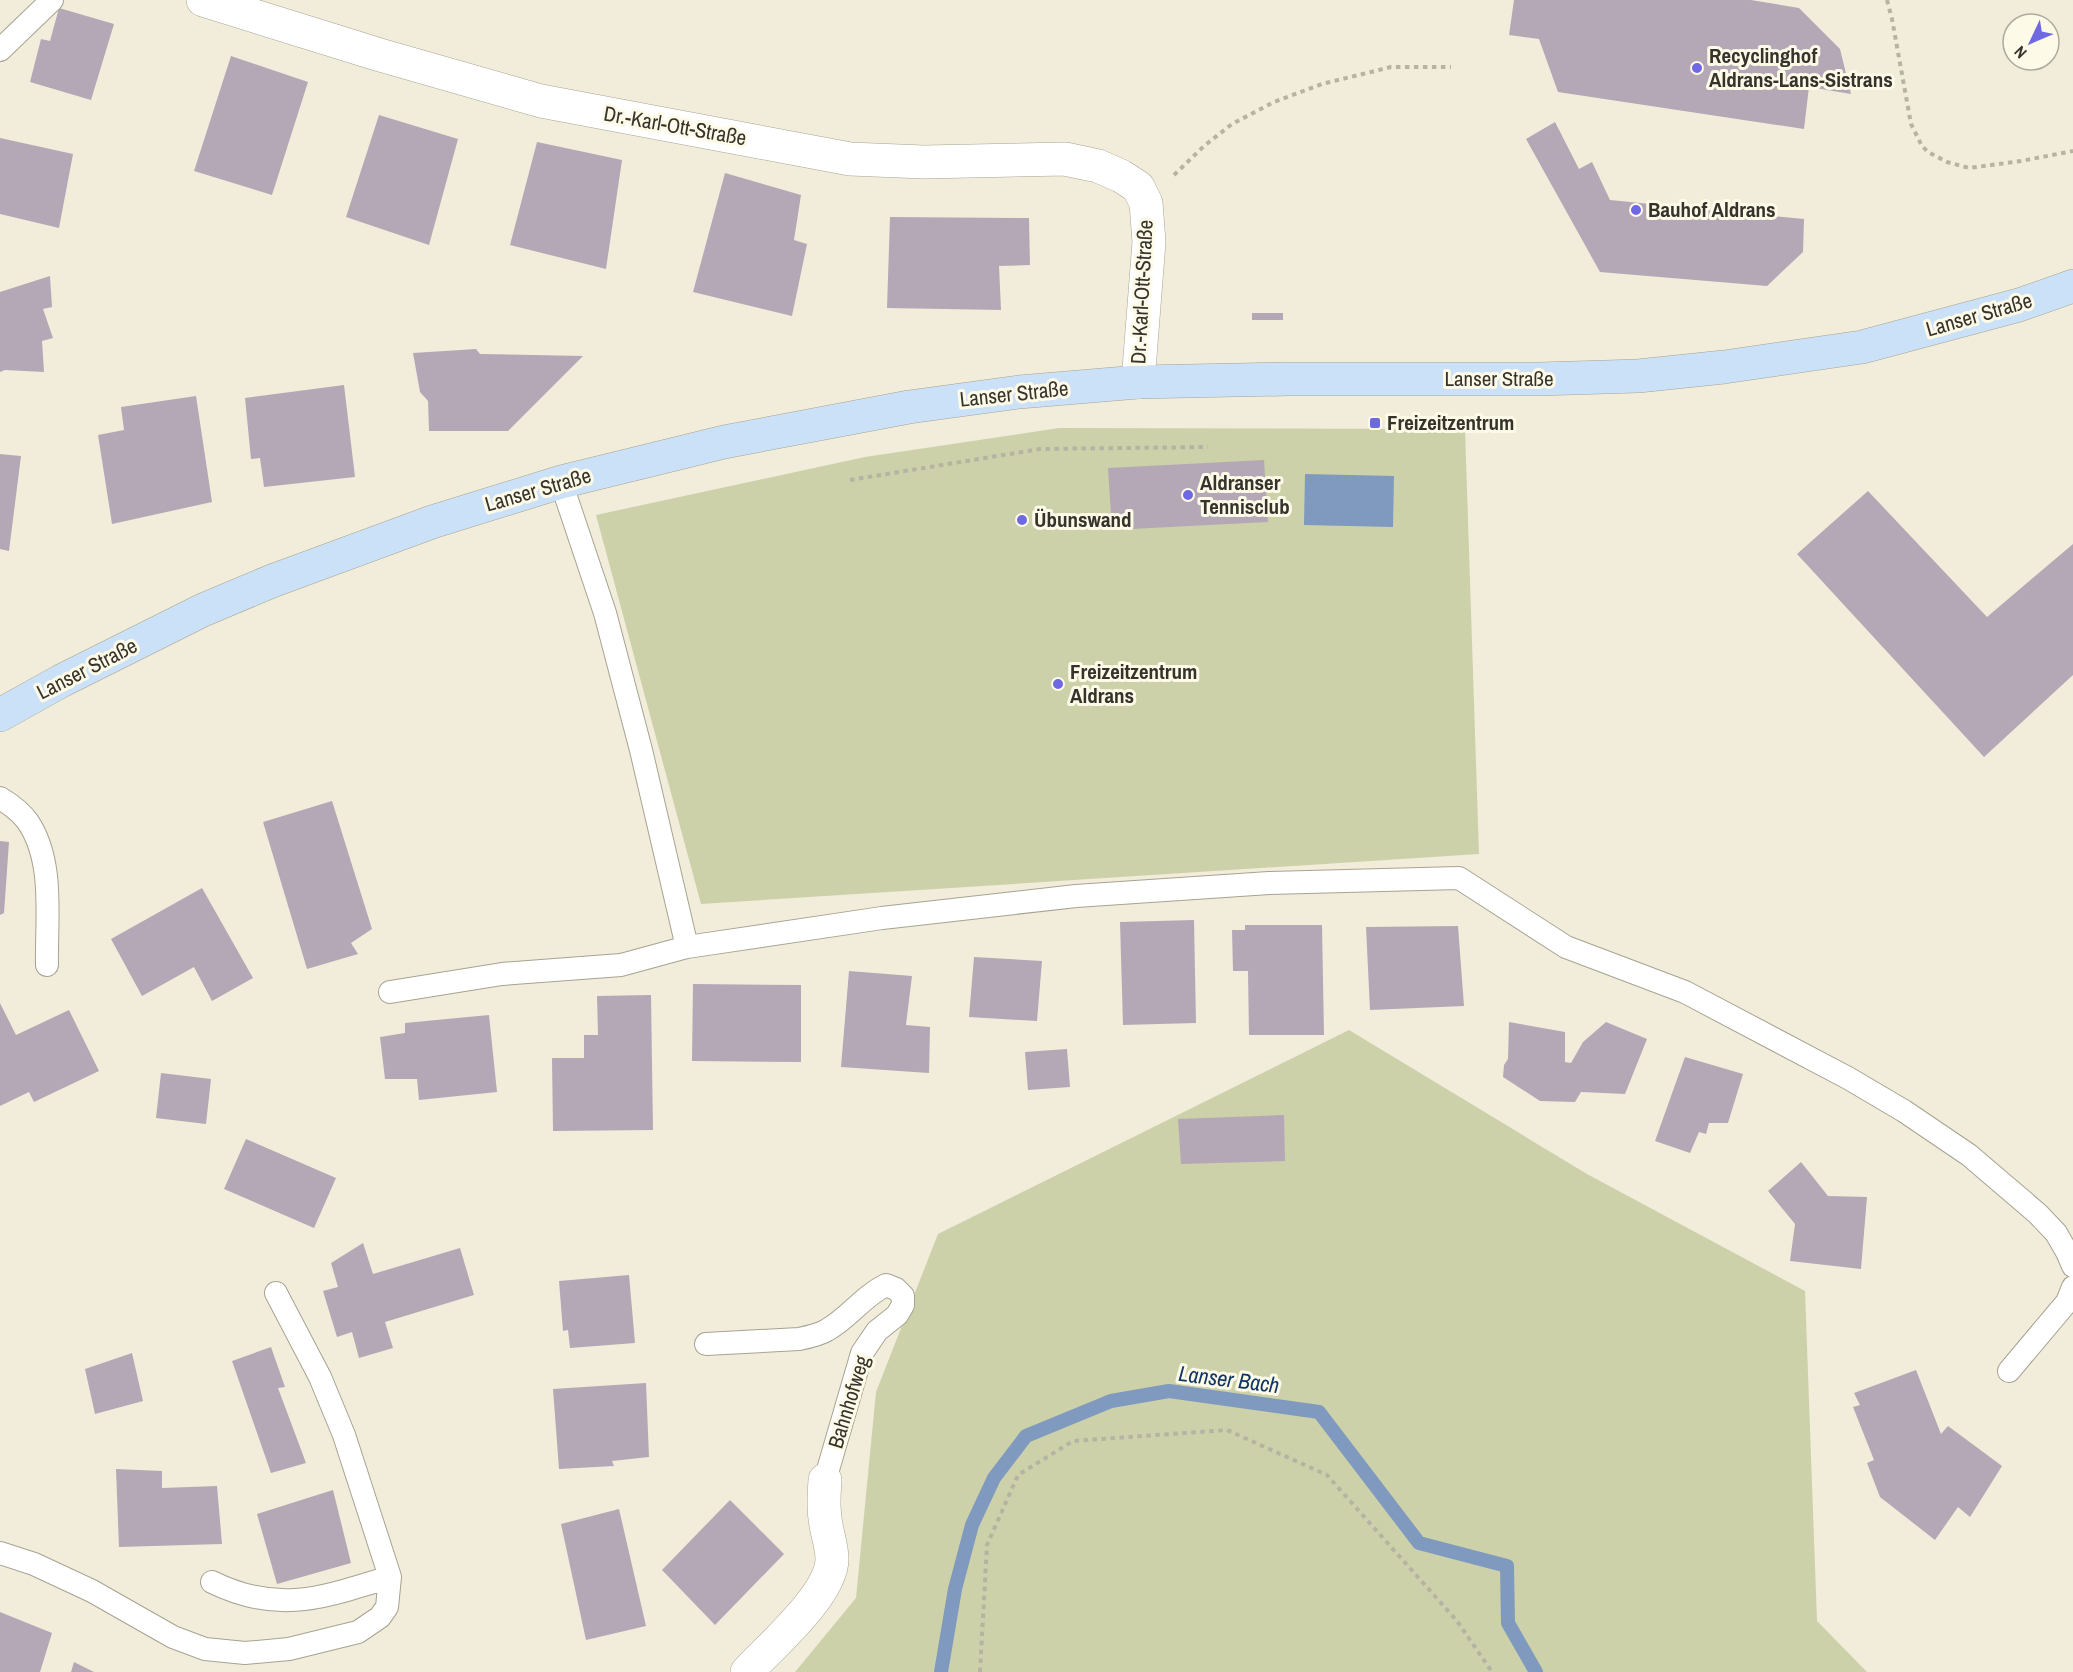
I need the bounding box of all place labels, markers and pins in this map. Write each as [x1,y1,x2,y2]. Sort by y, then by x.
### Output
place label: Recyclinghof Aldrans-Lans-Sistrans [1709,41,1893,94]
marker: Recyclinghof Aldrans-Lans-Sistrans [1690,61,1704,75]
place label: Bauhof Aldrans [1648,195,1776,224]
marker: Bauhof Aldrans [1629,203,1643,217]
place label: Freizeitzentrum [1387,408,1514,437]
marker: Freizeitzentrum [1368,416,1382,430]
place label: Aldranser Tennisclub [1200,468,1290,521]
marker: Aldranser Tennisclub [1181,488,1195,502]
place label: Übunswand [1034,505,1132,534]
marker: Übunswand [1015,513,1029,527]
place label: Freizeitzentrum Aldrans [1070,657,1197,710]
marker: Freizeitzentrum Aldrans [1051,677,1065,691]

